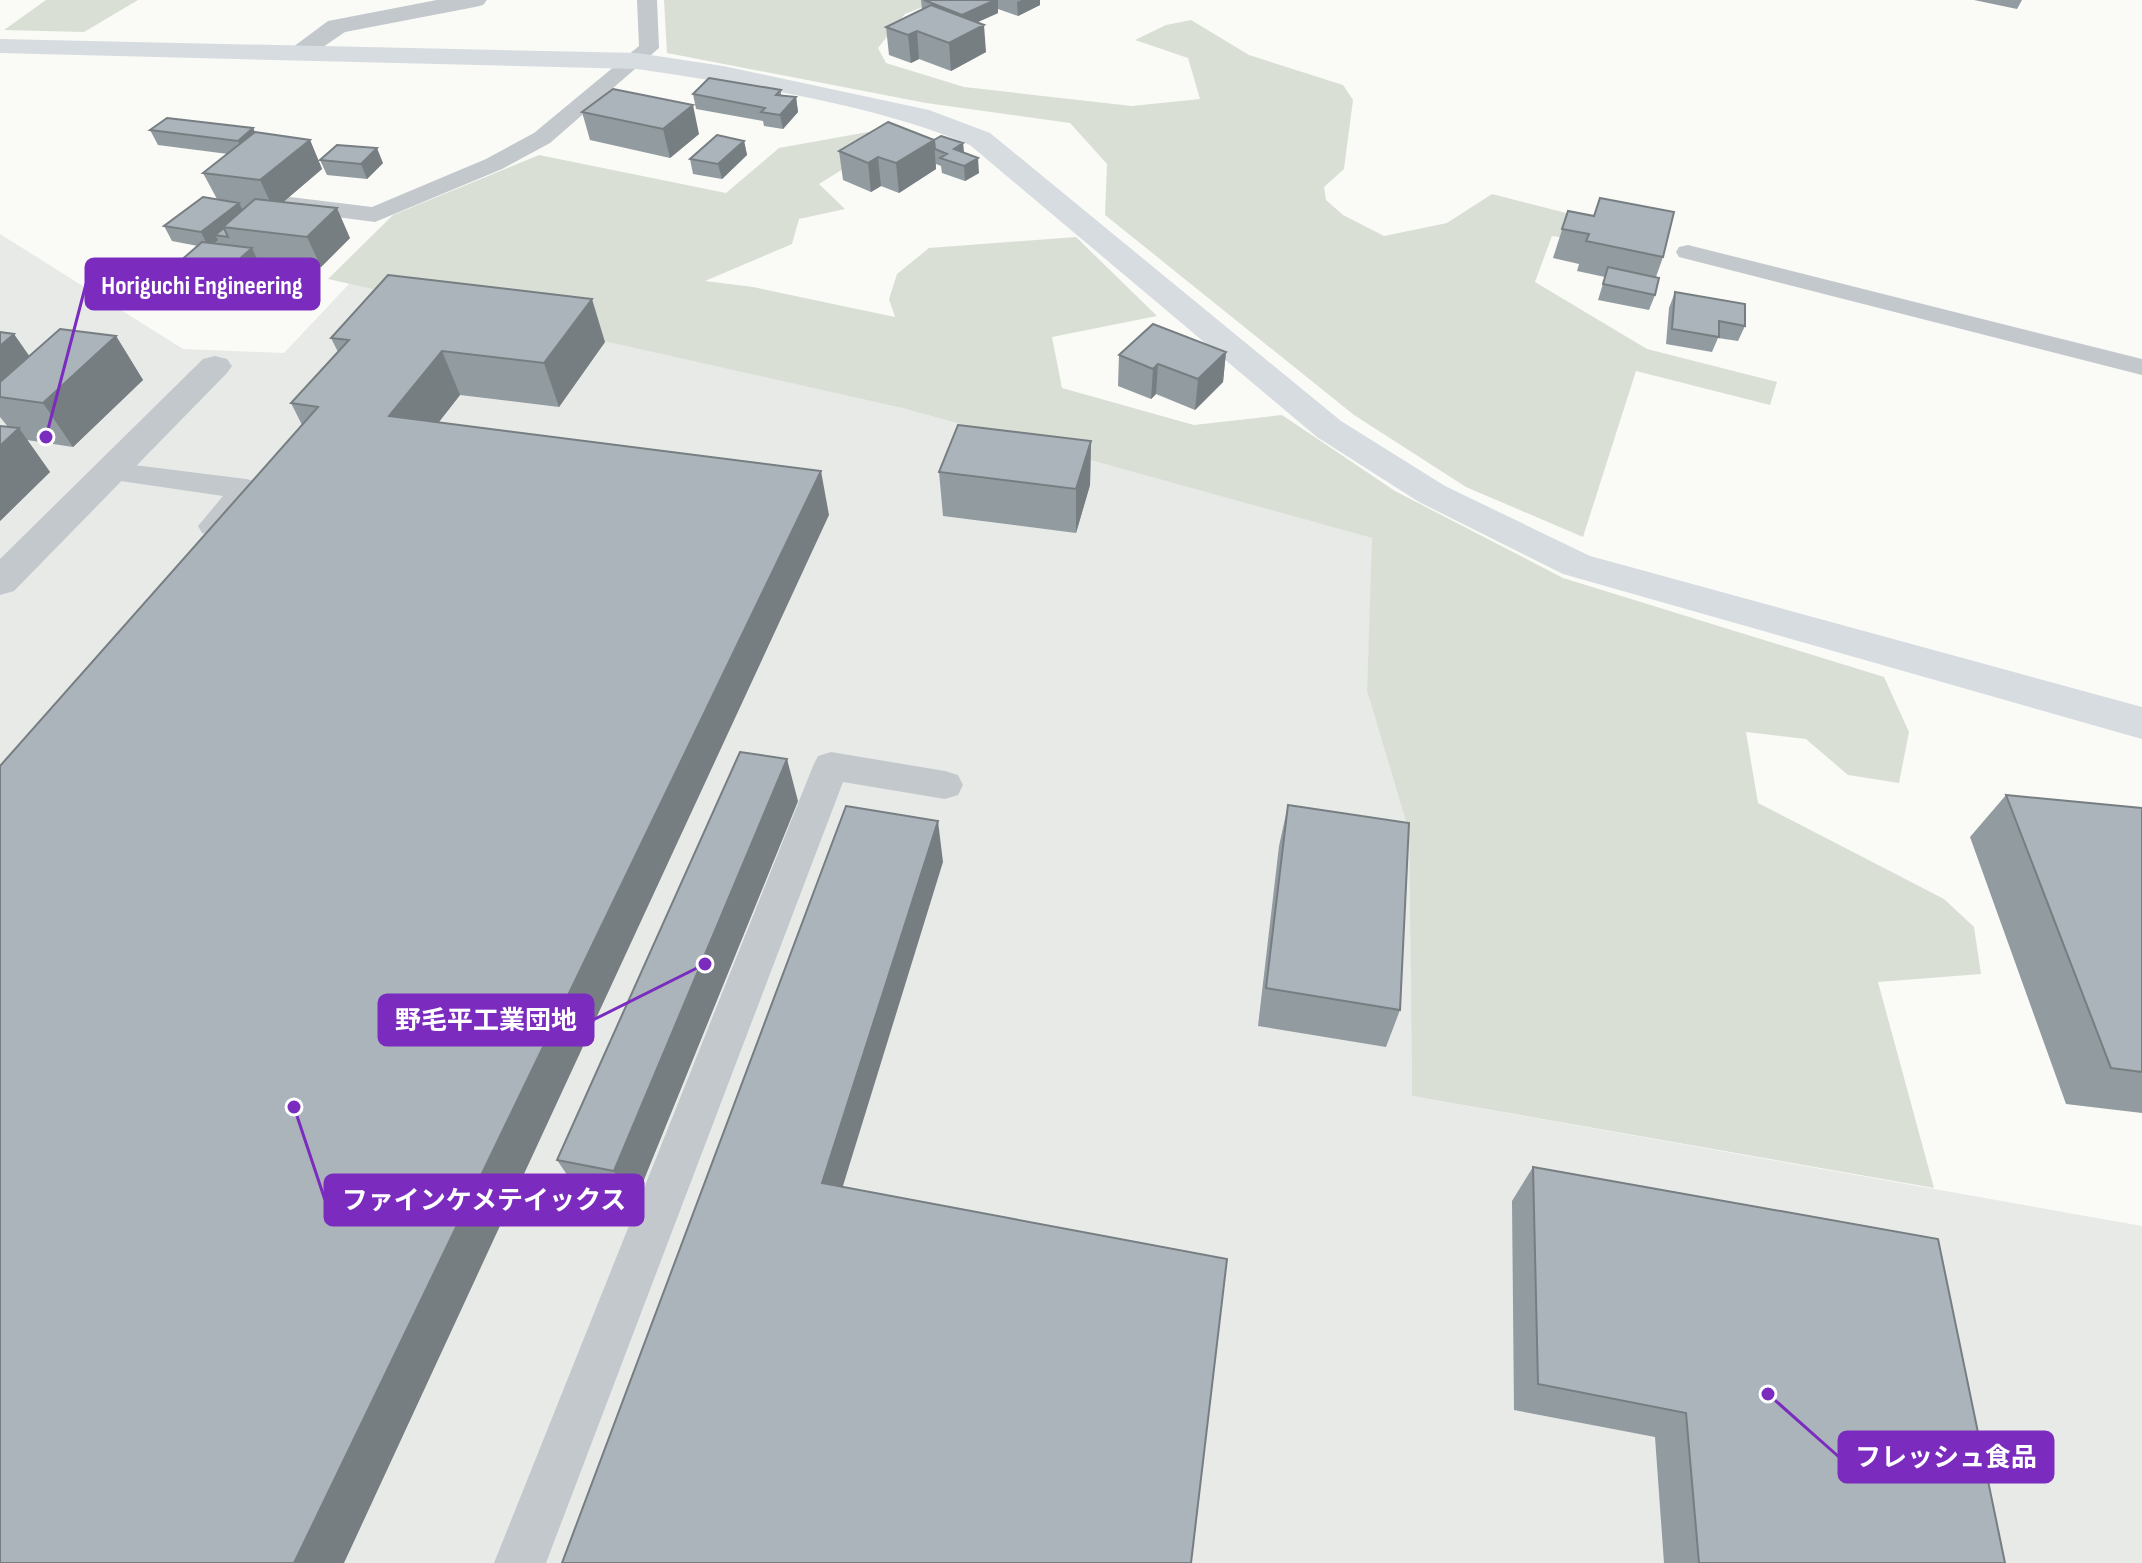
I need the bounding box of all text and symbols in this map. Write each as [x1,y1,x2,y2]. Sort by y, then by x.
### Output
callout: Horiguchi Engineering [86,259,319,309]
text: Horiguchi Engineering [101,271,303,302]
callout: 野毛平工業団地 [379,995,593,1045]
text: 野毛平工業団地 [395,1006,577,1037]
callout: ファインケメテイックス [325,1175,643,1225]
text: ファインケメテイックス [342,1186,626,1217]
callout: フレッシュ食品 [1839,1432,2053,1482]
text: フレッシュ食品 [1855,1443,2037,1474]

